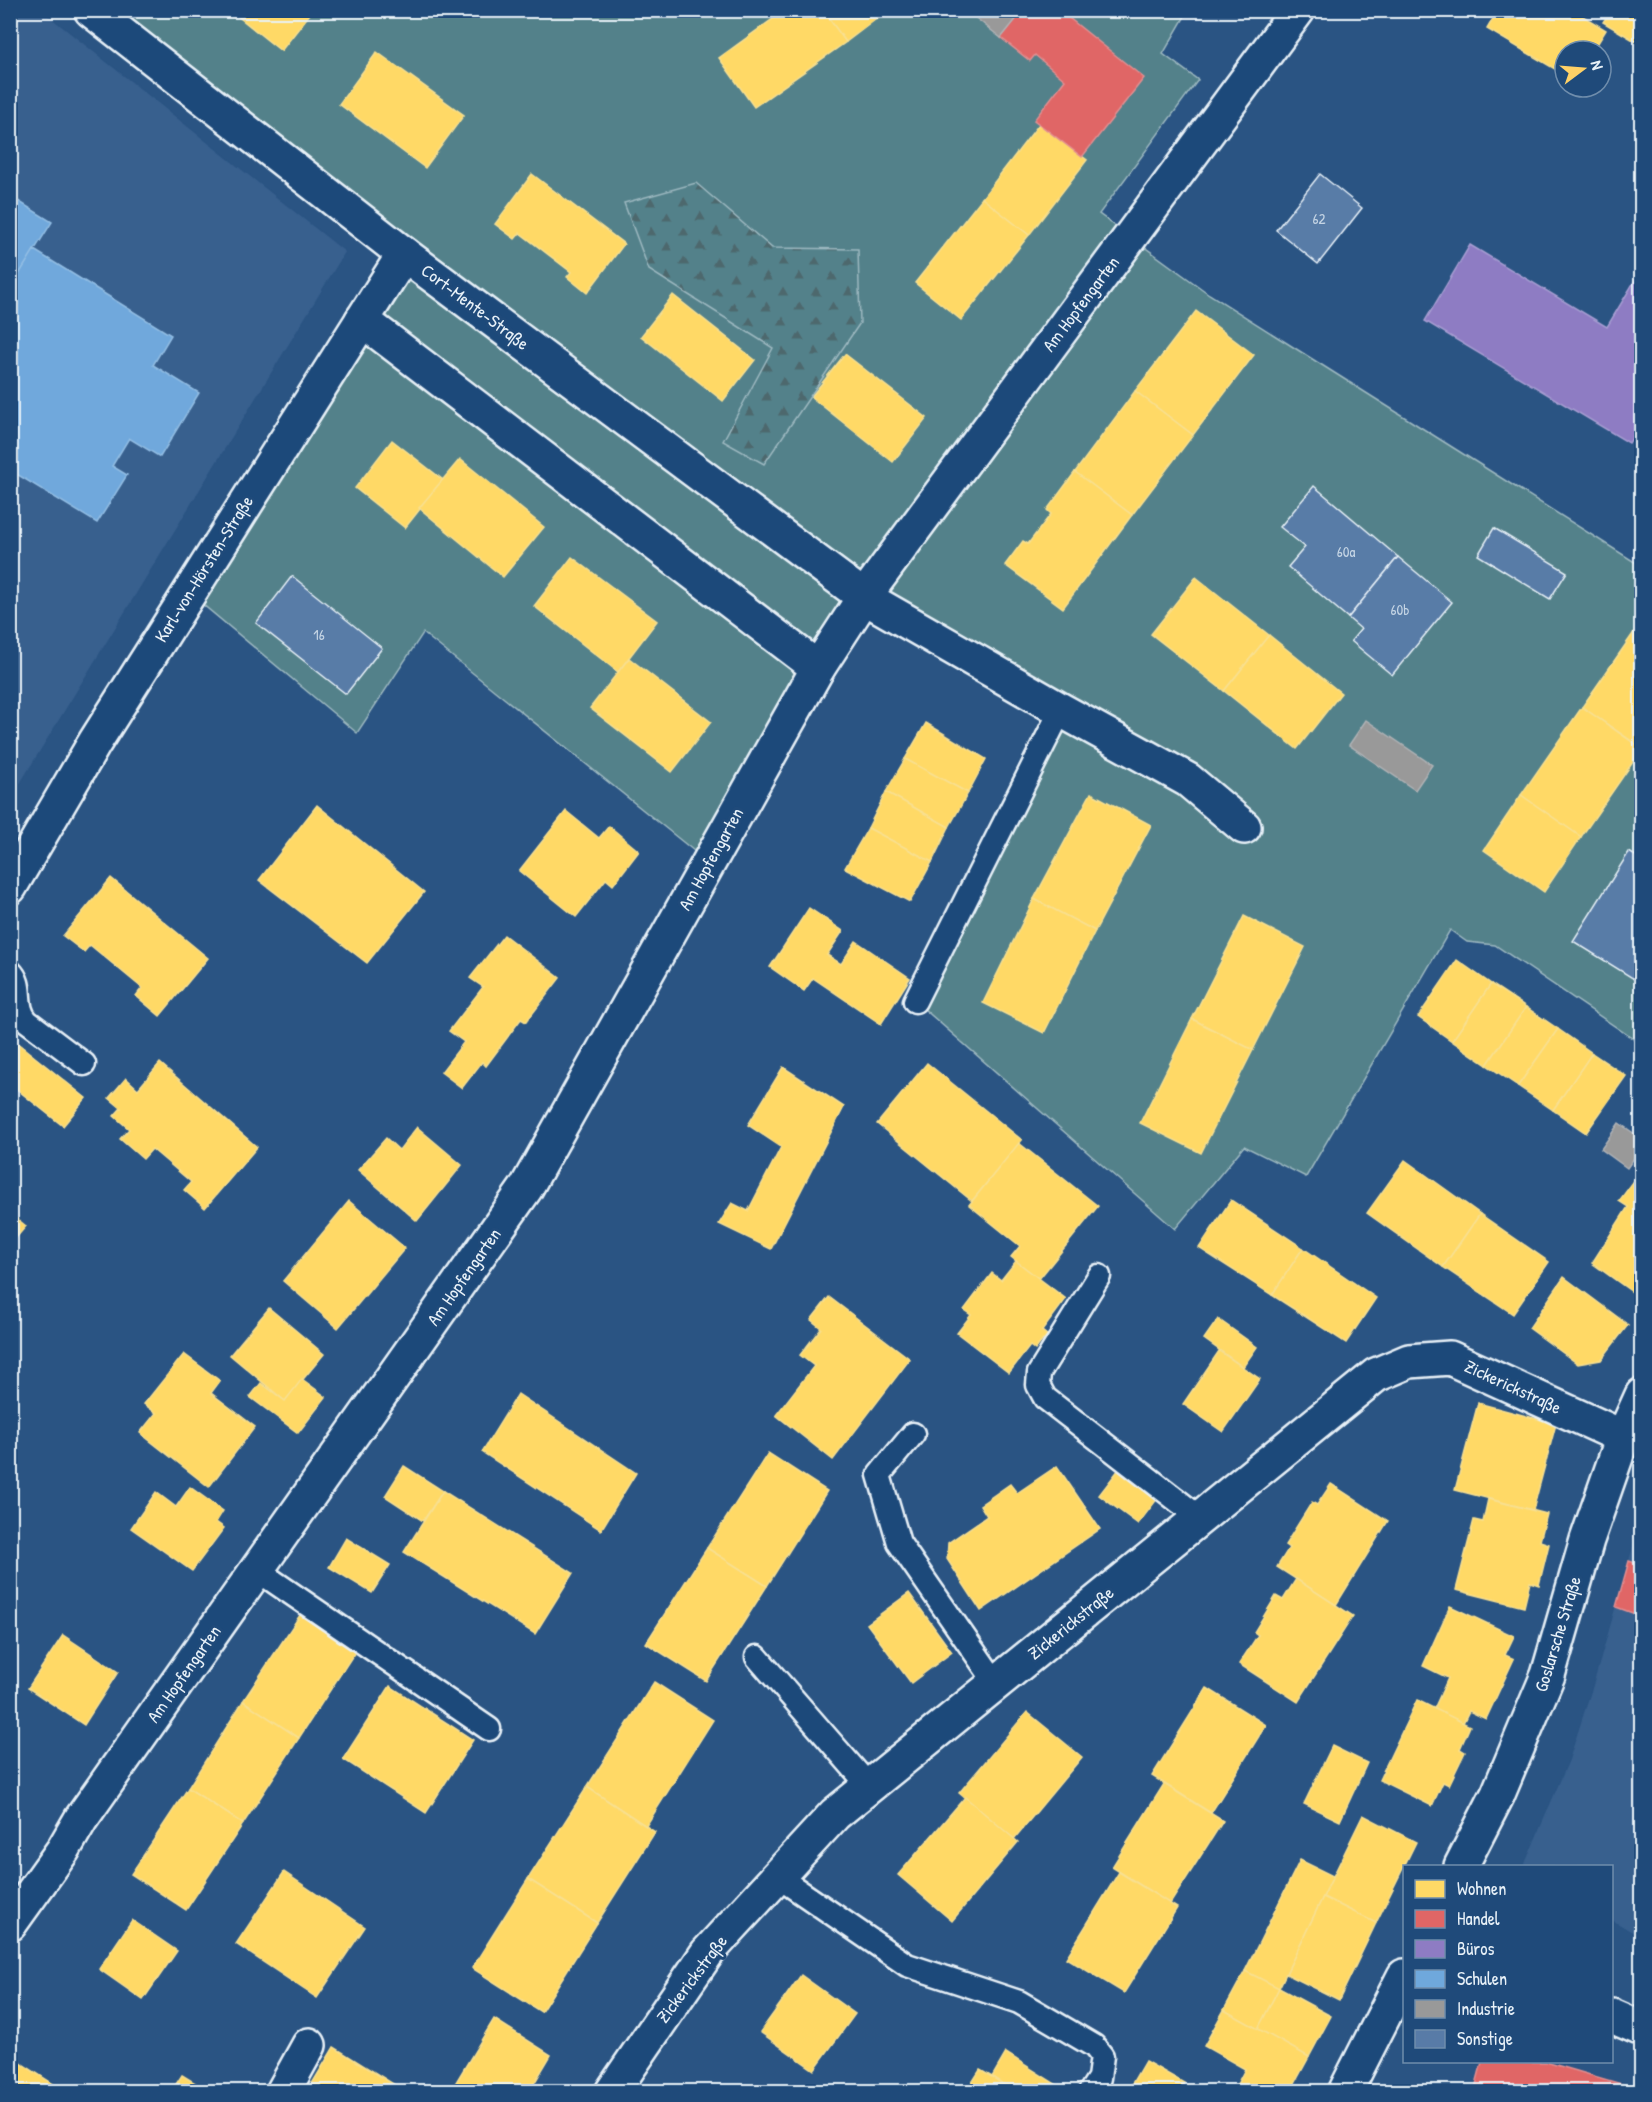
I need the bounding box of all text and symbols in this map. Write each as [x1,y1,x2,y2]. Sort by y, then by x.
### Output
north arrow [1553,39,1613,99]
text: N [1586,58,1609,72]
house number: 62 [1312,208,1326,229]
street label: Am Hopfengarten [1036,251,1125,357]
street label: Cort-Mente-Straße [416,258,534,355]
street label: Karl-von-Hörsten-Straße [148,491,259,647]
house number: 60a [1337,541,1355,562]
house number: 60b [1391,599,1409,620]
house number: 16 [313,624,325,645]
street label: Am Hopfengarten [672,803,749,915]
street label: Am Hopfengarten [421,1223,506,1330]
street label: Zickerickstraße [1461,1353,1566,1420]
street label: Goslarsche Straße [1528,1573,1587,1695]
street label: Zickerickstraße [1022,1580,1119,1665]
street label: Am Hopfengarten [141,1620,226,1727]
legend [1403,1865,1613,2063]
text: Wohnen [1457,1876,1506,1901]
text: Handel [1457,1906,1500,1931]
street label: Zickerickstraße [650,1930,733,2028]
text: Büros [1457,1936,1495,1961]
text: Schulen [1457,1966,1507,1991]
text: Industrie [1457,1996,1515,2021]
text: Sonstige [1457,2026,1513,2051]

